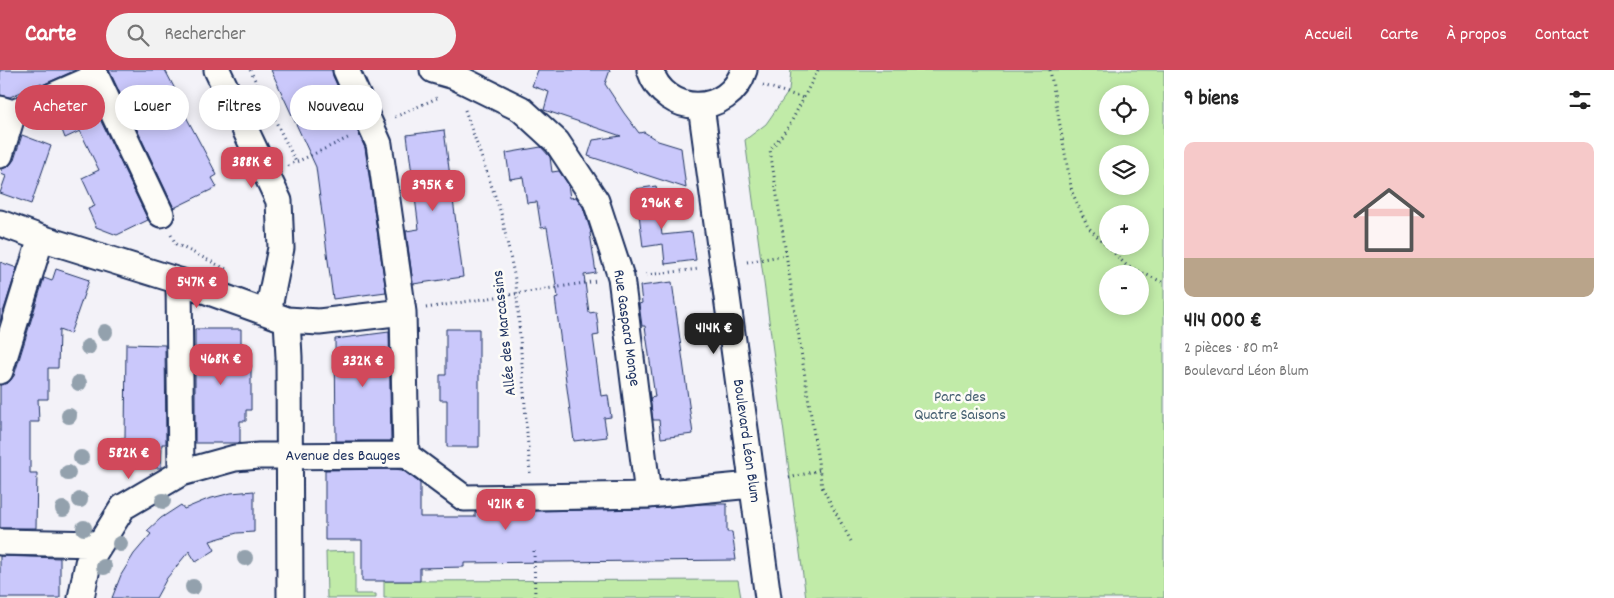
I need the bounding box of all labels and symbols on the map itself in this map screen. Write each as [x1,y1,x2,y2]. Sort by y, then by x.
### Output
pin: 388K € [211,146,293,189]
pin: 395K € [392,170,474,212]
pin: 296K € [621,188,703,230]
pin: 547K € [156,266,238,309]
street label: Rue Gaspard Monge [606,268,646,388]
street label: Allée des Marcassins [487,269,523,397]
pin: 414K € [673,312,755,355]
pin: 468K € [180,344,262,386]
pin: 332K € [322,346,404,388]
street label: Boulevard Léon Blum [726,378,766,504]
park label: Parc des Quatre Saisons [914,386,1006,427]
pin: 582K € [88,438,170,480]
street label: Avenue des Bauges [285,445,401,468]
pin: 421K € [465,488,547,531]

